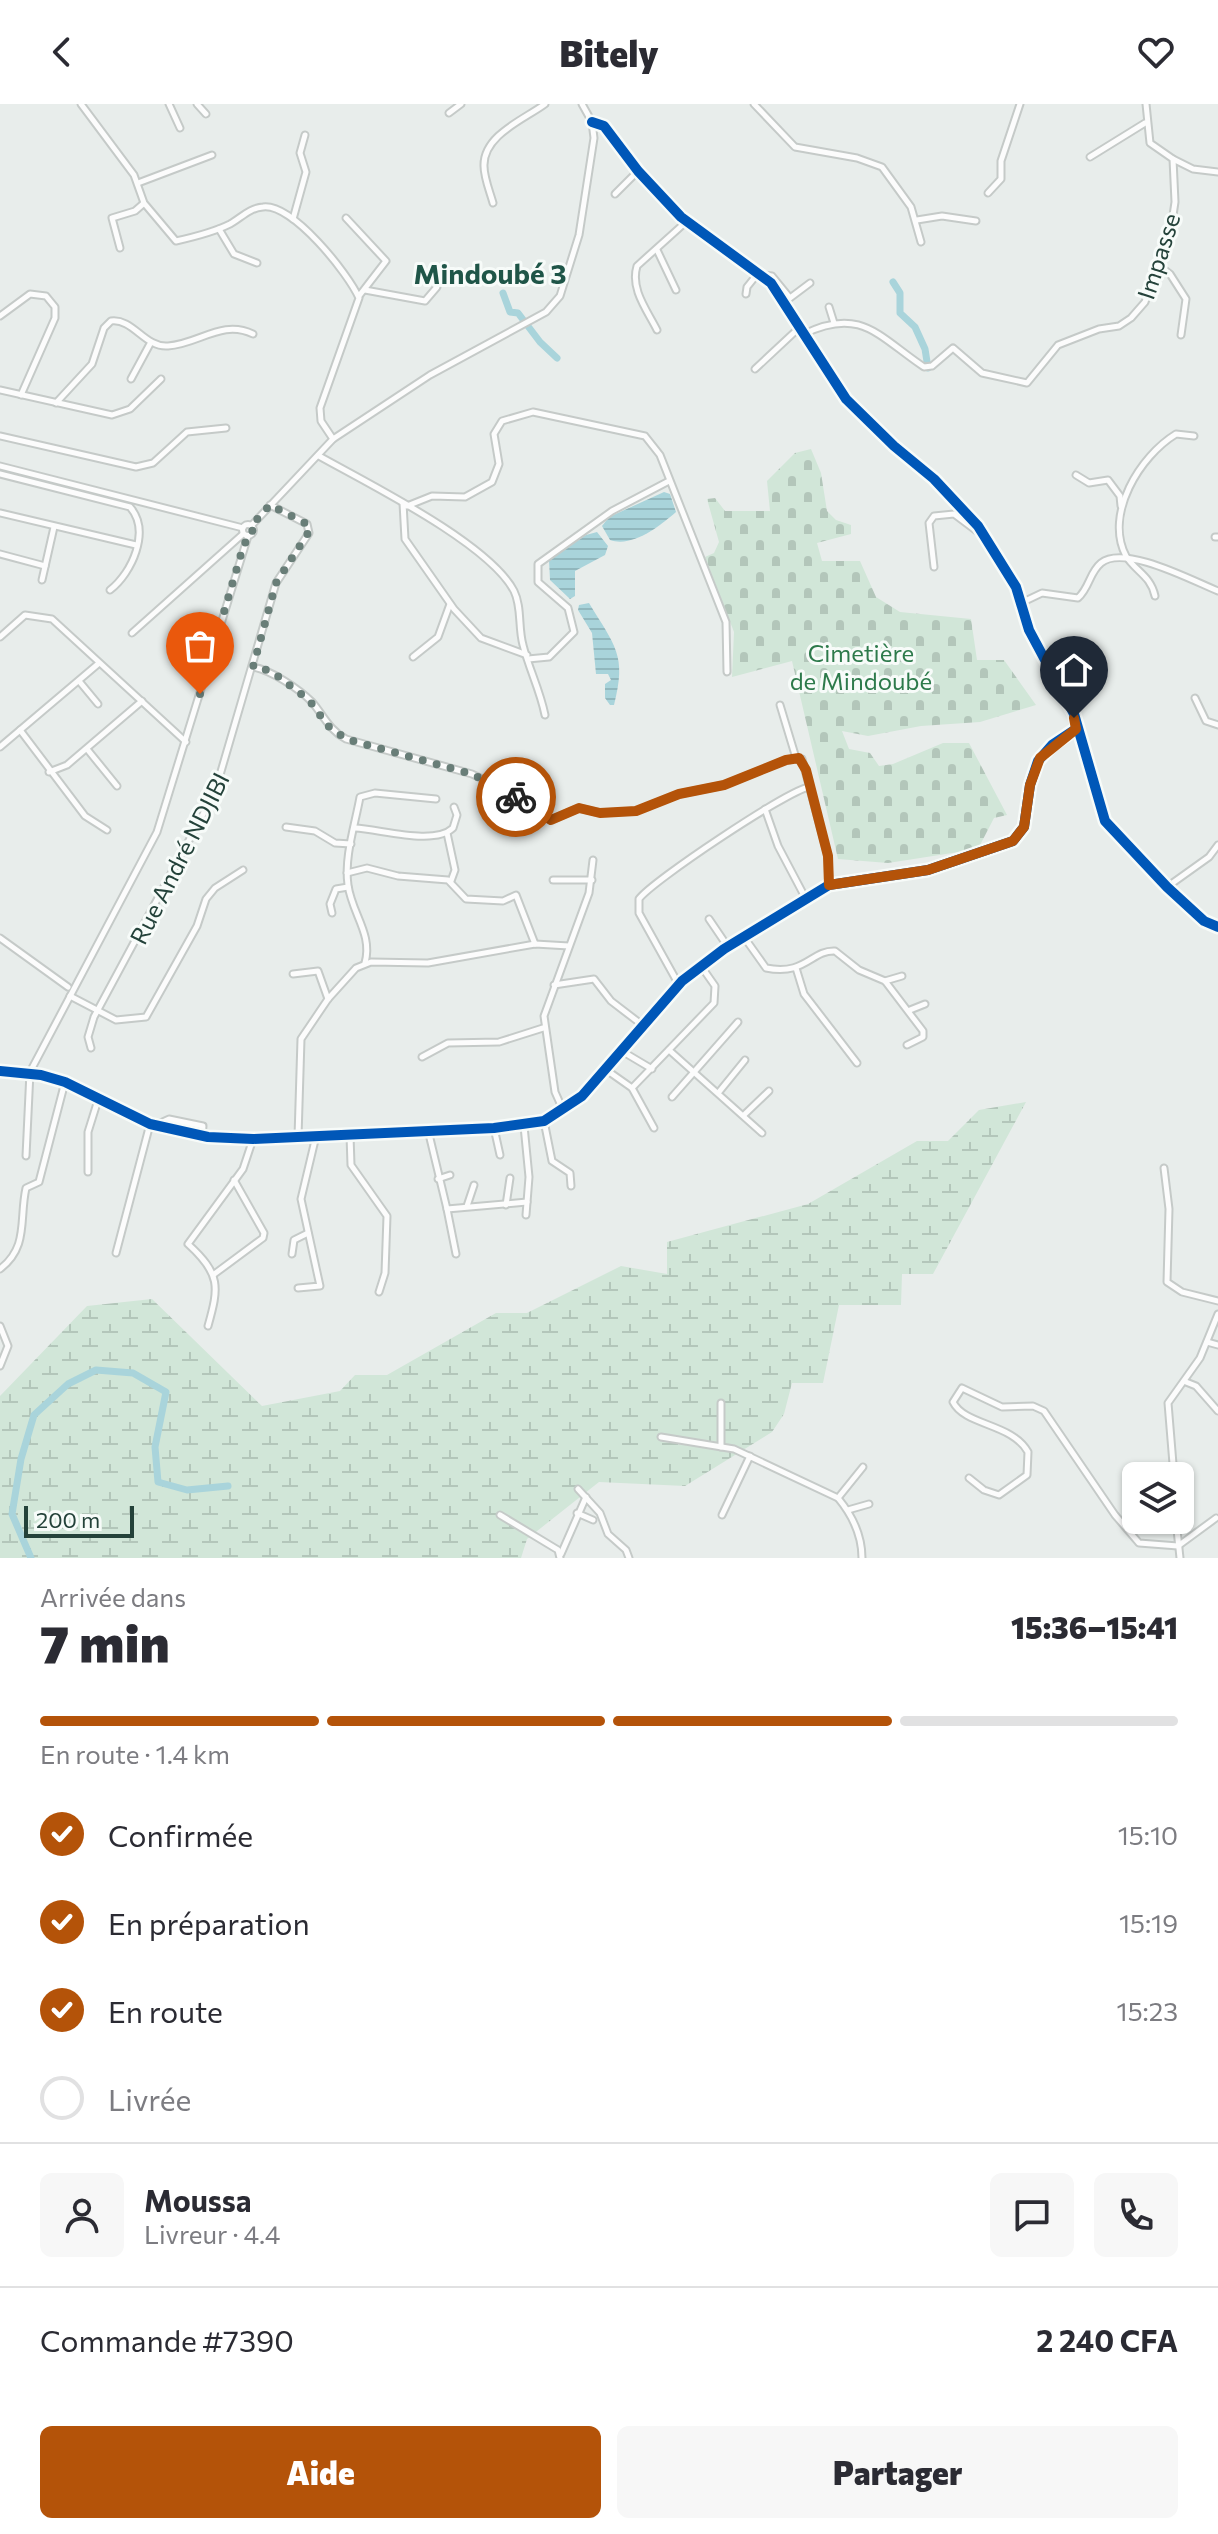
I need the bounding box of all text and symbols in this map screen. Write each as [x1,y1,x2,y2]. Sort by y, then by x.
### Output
icon: back [40,30,84,74]
text: Bitely [559,30,659,74]
icon: heart [1134,30,1178,74]
street label: Impasse [1130,209,1186,303]
district label: Mindoubé 3 [413,256,567,290]
pin [166,612,234,694]
icon: bag [178,624,222,668]
pin [1040,636,1108,718]
park label: Cimetière de Mindoubé [790,638,932,695]
icon: home [1052,648,1096,692]
courier [476,757,556,837]
street label: Rue André NDJIBI [123,767,235,949]
icon: bike [494,775,538,819]
map controls [1122,1462,1194,1534]
button: layers [1122,1462,1194,1534]
scale bar [24,1502,134,1538]
text: 200 m [36,1506,100,1533]
text: Arrivée dans [40,1581,186,1612]
text: 15:36–15:41 [1011,1608,1178,1645]
text: 7 min [40,1610,170,1674]
text: En route · 1.4 km [40,1738,230,1769]
icon: check [40,1812,84,1856]
text: Confirmée [108,1816,253,1853]
text: 15:10 [1118,1819,1178,1850]
icon: check [40,1900,84,1944]
text: En préparation [108,1904,310,1941]
text: 15:19 [1119,1907,1178,1938]
icon: check [40,1988,84,2032]
text: En route [108,1992,223,2029]
text: 15:23 [1117,1995,1178,2026]
text: Livrée [108,2080,191,2117]
button: person [40,2173,124,2257]
button: chat [990,2173,1074,2257]
button: phone [1094,2173,1178,2257]
text: Moussa [144,2181,251,2218]
text: Livreur · 4.4 [144,2218,280,2249]
text: Commande #7390 [40,2321,294,2358]
text: 2 240 CFA [1036,2321,1178,2358]
button: Aide [40,2426,601,2518]
button: Partager [617,2426,1178,2518]

